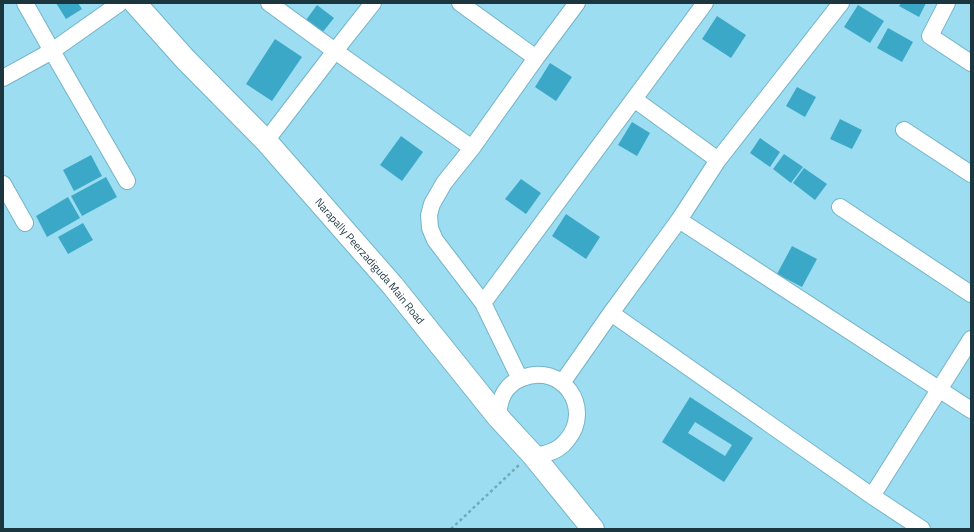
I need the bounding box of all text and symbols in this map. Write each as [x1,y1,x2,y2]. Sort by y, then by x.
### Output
street label: Narapally Peerzadiguda Main Road [311,194,428,327]

